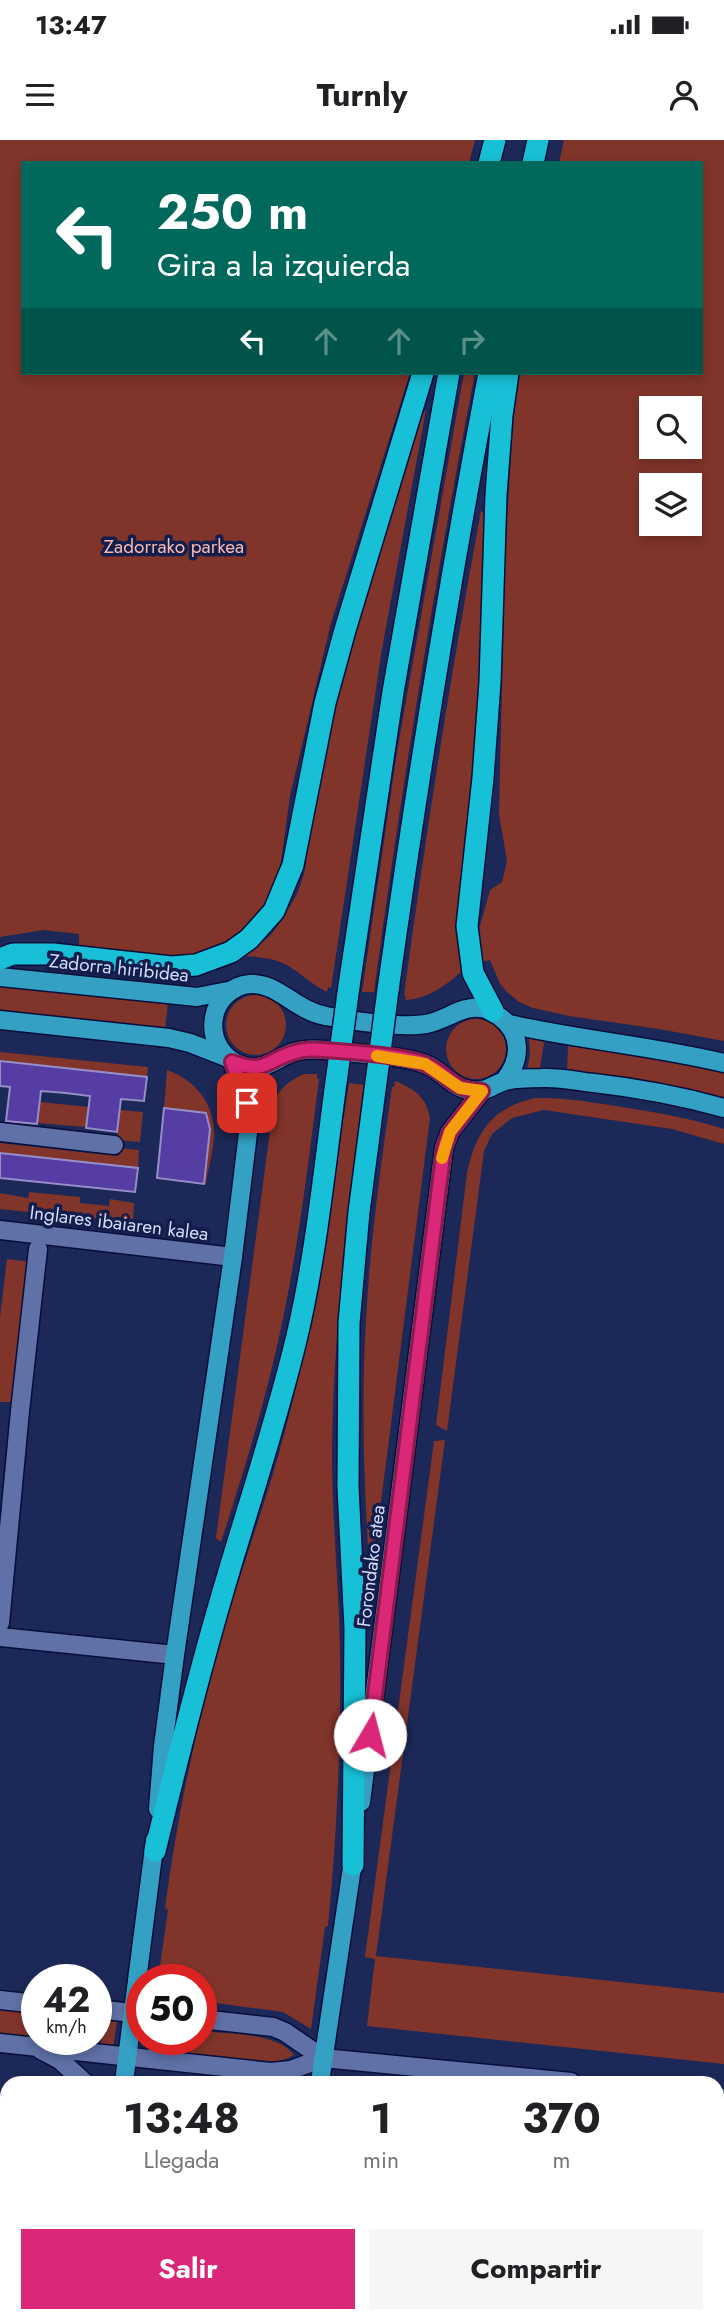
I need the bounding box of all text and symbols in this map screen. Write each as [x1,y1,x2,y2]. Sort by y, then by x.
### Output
text: 13:47 [35,6,107,44]
text: Turnly [317,72,407,118]
icon: menu [21,76,59,114]
icon: person [665,76,703,114]
text: 250 m [157,177,308,247]
icon: left [42,189,133,280]
text: Gira a la izquierda [157,242,410,288]
icon: left [234,322,272,360]
icon: ahead [307,322,345,360]
icon: ahead [380,322,418,360]
icon: right [453,322,491,360]
map controls [639,396,702,536]
button: search [639,396,702,459]
button: layers [639,473,702,536]
park label: Zadorrako parkea [104,533,244,560]
street label: Zadorra hiribidea [48,947,190,989]
pin [217,1073,277,1133]
icon: arrive [228,1084,266,1122]
street label: Inglares ibaiaren kalea [28,1199,210,1247]
street label: Forondako atea [350,1503,392,1629]
position arrow [333,1698,407,1772]
speed limit sign: 50 [126,1964,217,2055]
text: 42 [43,1975,90,2025]
text: km/h [46,2014,87,2040]
text: 13:48 [123,2088,240,2149]
text: 1 [370,2088,392,2149]
text: 370 [522,2088,601,2149]
text: Llegada [144,2143,219,2177]
text: min [363,2143,399,2177]
text: m [553,2143,570,2177]
button: Salir [21,2229,355,2309]
button: Compartir [369,2229,703,2309]

